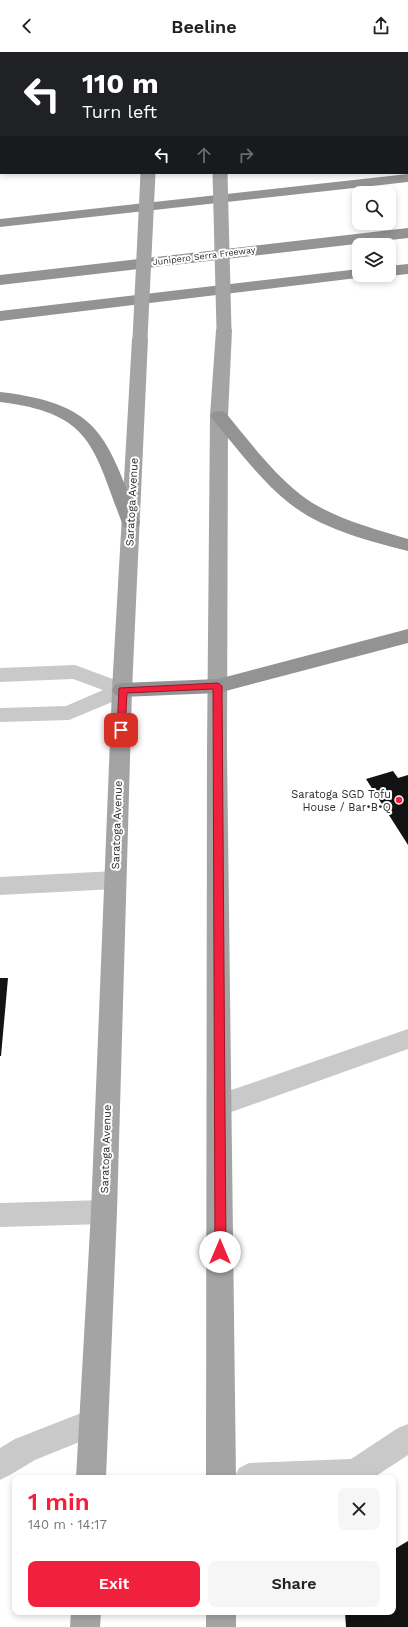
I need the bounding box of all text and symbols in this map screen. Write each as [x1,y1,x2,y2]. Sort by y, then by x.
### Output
icon: back [16,15,38,37]
icon: share [370,15,392,37]
text: Beeline [171,16,237,37]
text: 110 m [82,67,159,100]
icon: left [16,68,68,120]
text: Turn left [82,101,157,122]
icon: left [151,144,173,166]
icon: ahead [193,144,215,166]
icon: right [235,144,257,166]
map controls [352,186,396,282]
button: search [352,186,396,230]
button: layers [352,238,396,282]
street label: Junipero Serra Freeway [152,245,256,267]
street label: Saratoga Avenue [123,457,141,547]
pin [104,713,138,747]
icon: arrive [110,719,132,741]
street label: Saratoga Avenue [109,780,125,870]
place label: Saratoga SGD Tofu House / Bar•B•Q [291,788,391,814]
marker: Saratoga SGD Tofu House / Bar•B•Q [394,795,404,805]
street label: Saratoga Avenue [98,1104,114,1194]
position arrow [199,1231,241,1273]
text: 1 min [28,1488,90,1516]
button: close [338,1488,380,1530]
text: 140 m · 14:17 [28,1517,107,1532]
button: Exit [28,1561,200,1607]
button: Share [208,1561,380,1607]

